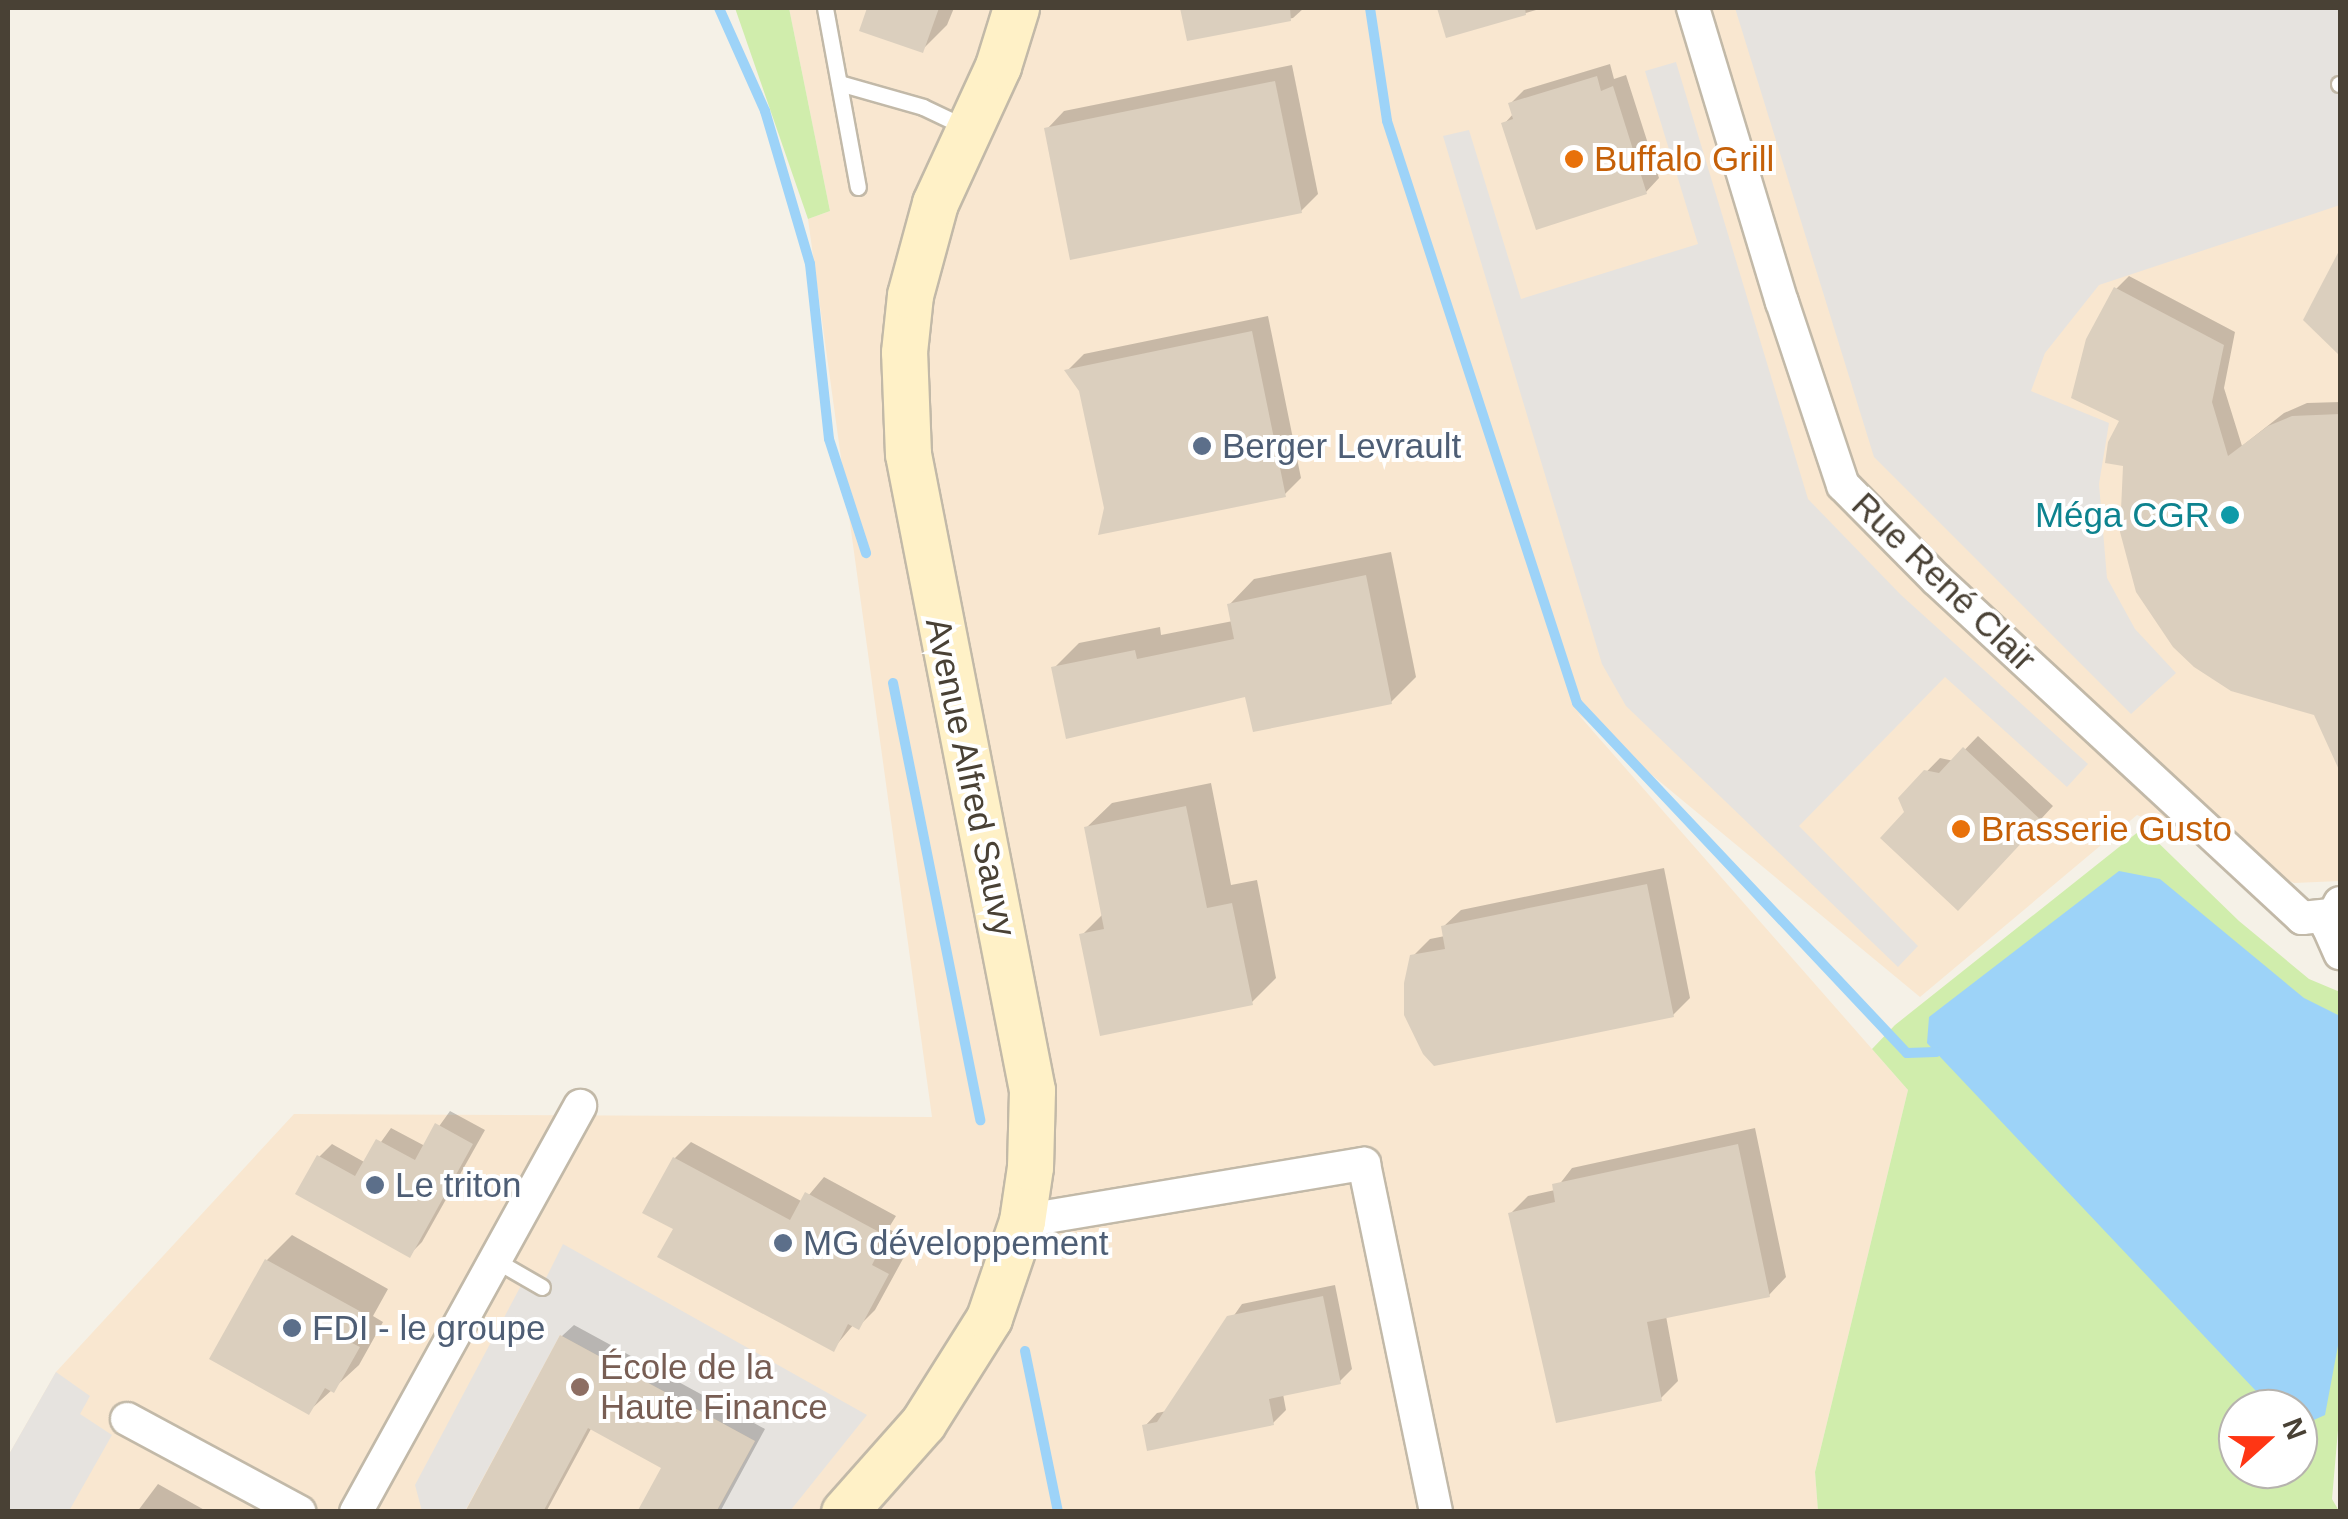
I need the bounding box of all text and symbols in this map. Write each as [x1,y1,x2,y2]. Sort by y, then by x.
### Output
place label: Buffalo Grill [1594,138,1774,180]
marker: Buffalo Grill [1563,148,1585,170]
place label: Berger Levrault [1222,425,1461,467]
marker: Berger Levrault [1191,435,1213,457]
street label: Rue René Clair [1843,484,2045,680]
place label: Méga CGR [2035,494,2210,536]
marker: Méga CGR [2219,504,2241,526]
street label: Avenue Alfred Sauvy [917,613,1025,941]
place label: Brasserie Gusto [1981,808,2232,850]
marker: Brasserie Gusto [1950,818,1972,840]
place label: Le triton [395,1164,521,1206]
marker: Le triton [364,1174,386,1196]
place label: MG développement [803,1222,1108,1264]
marker: MG développement [772,1232,794,1254]
place label: FDI - le groupe [312,1307,545,1349]
marker: FDI - le groupe [281,1317,303,1339]
place label: École de la Haute Finance [600,1346,828,1428]
marker: École de la Haute Finance [569,1376,591,1398]
north arrow [2218,1389,2318,1489]
text: N [2277,1414,2313,1444]

